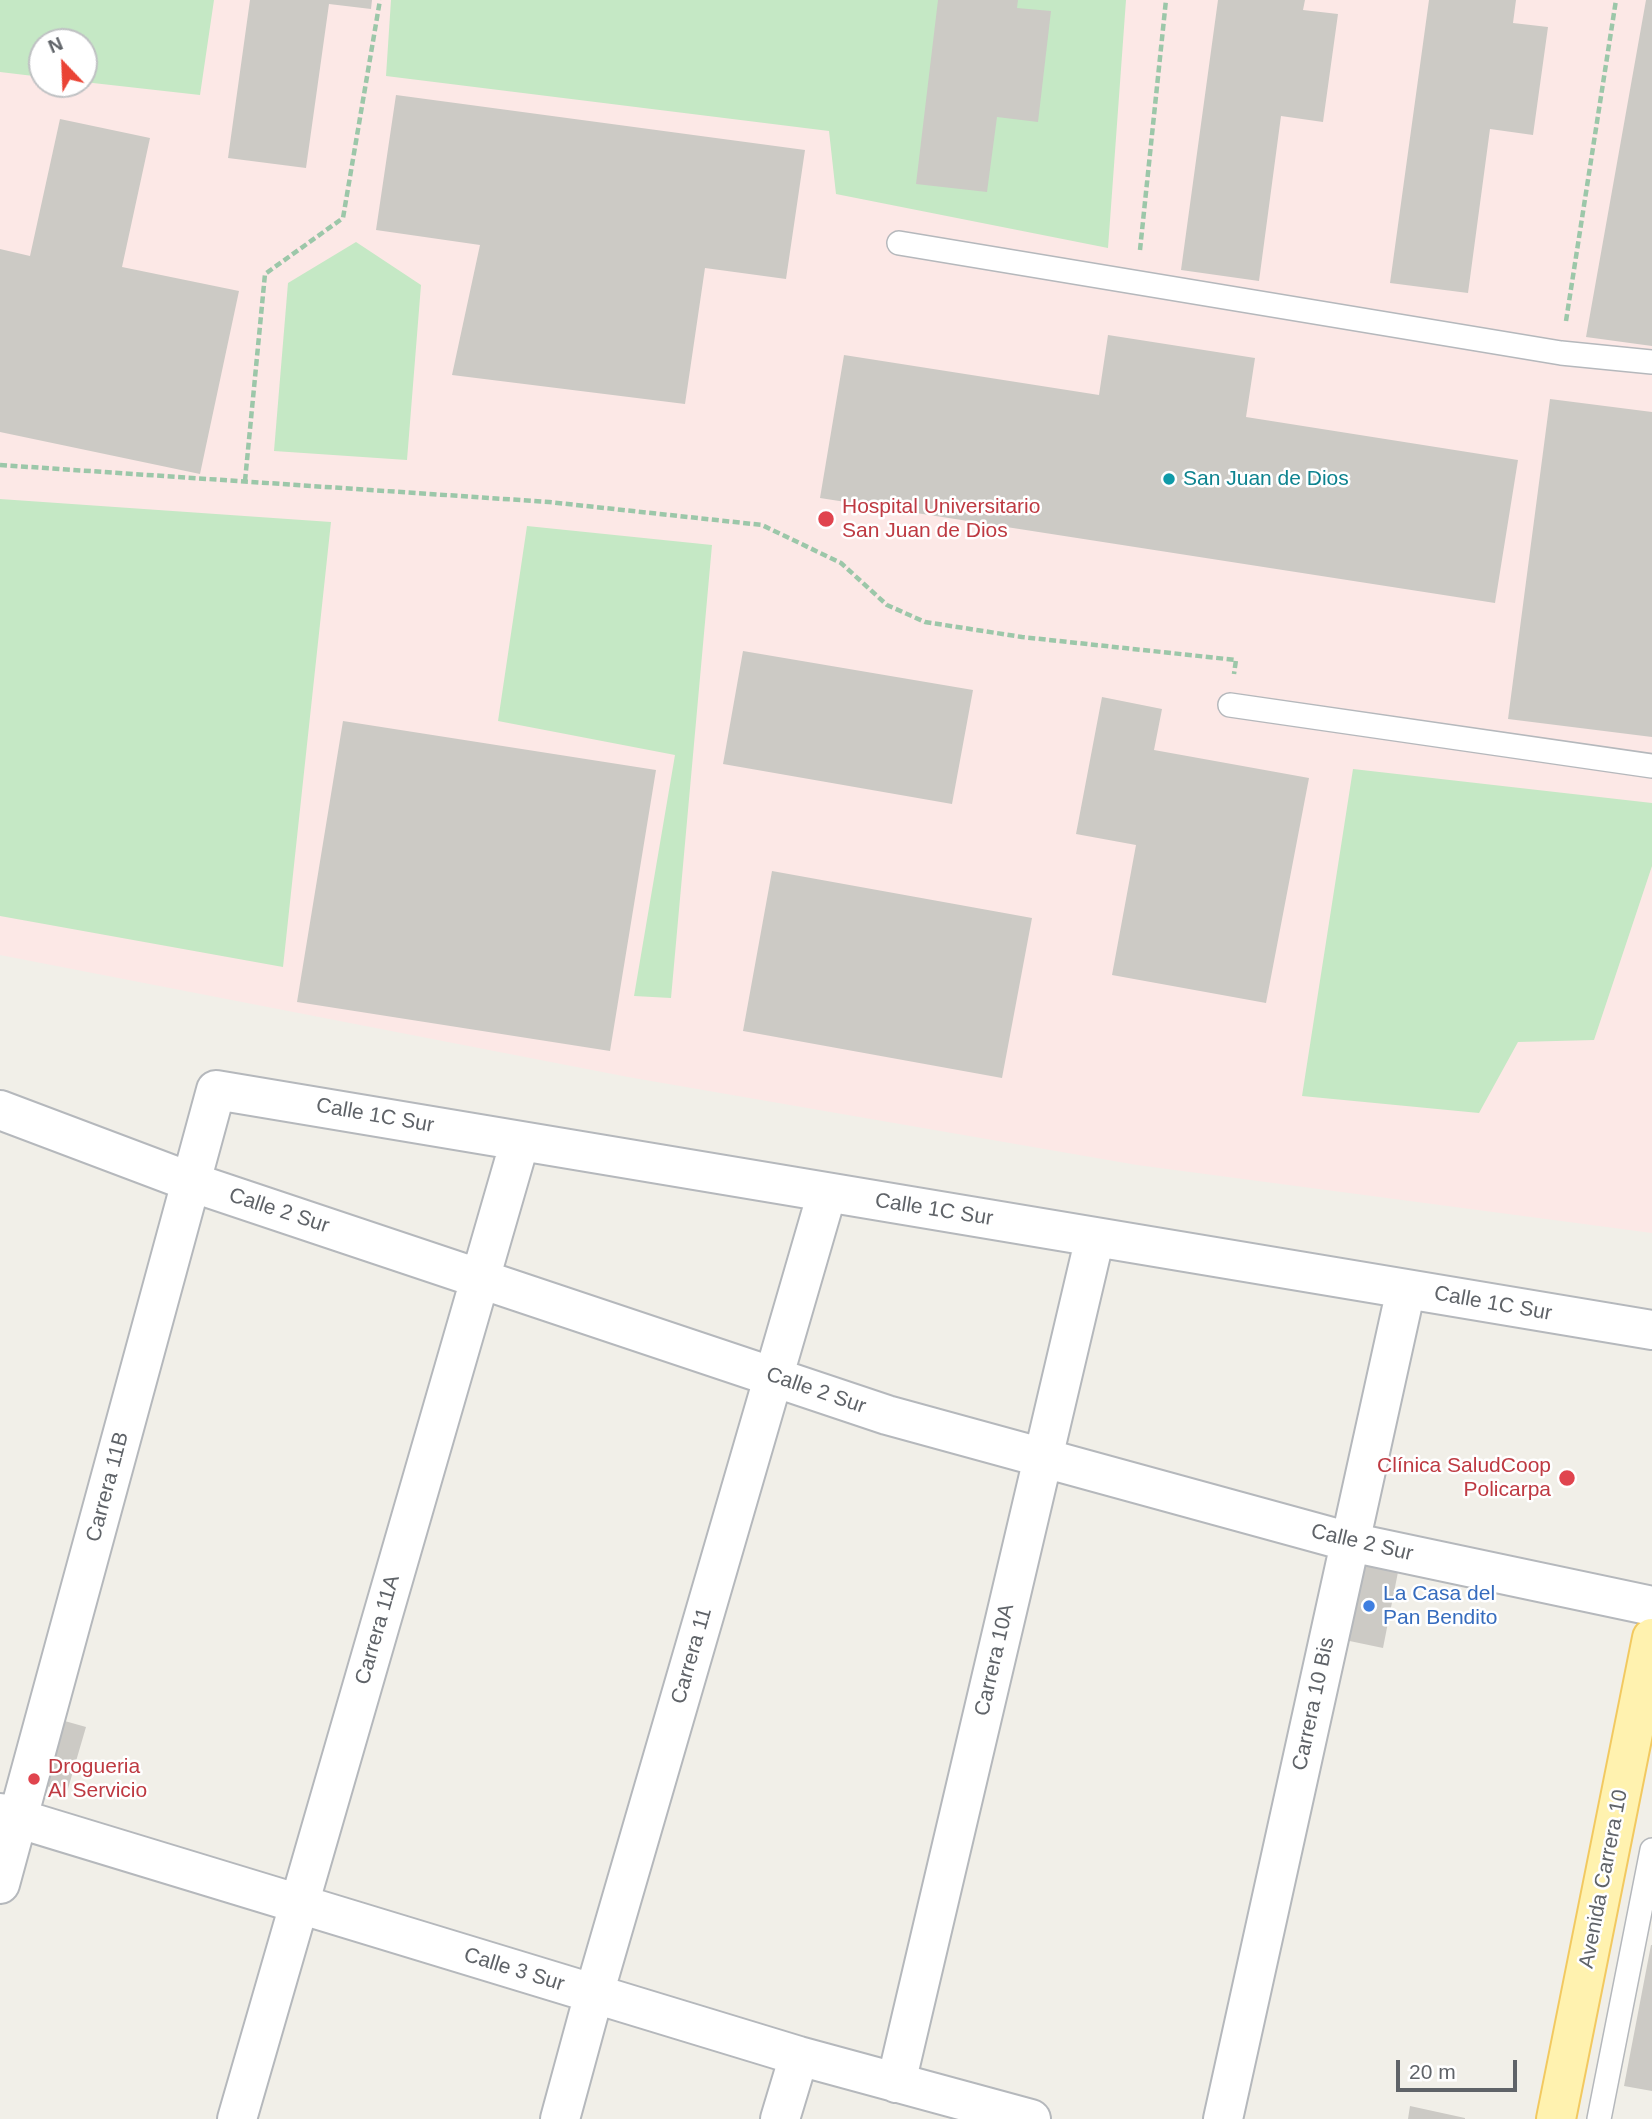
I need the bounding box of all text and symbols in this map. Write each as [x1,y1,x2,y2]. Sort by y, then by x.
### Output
north arrow [28,28,98,98]
text: N [45,33,66,57]
place label: San Juan de Dios [1183,466,1349,492]
marker: San Juan de Dios [1161,471,1177,487]
place label: Hospital Universitario San Juan de Dios [842,494,1040,544]
marker: Hospital Universitario San Juan de Dios [816,509,836,529]
street label: Calle 1C Sur [314,1093,436,1139]
street label: Calle 2 Sur [226,1183,332,1239]
street label: Calle 1C Sur [873,1188,995,1232]
street label: Calle 1C Sur [1432,1281,1554,1327]
street label: Calle 2 Sur [763,1362,869,1420]
street label: Carrera 11B [81,1429,135,1545]
place label: Clínica SaludCoop Policarpa [1377,1453,1551,1503]
marker: Clínica SaludCoop Policarpa [1557,1468,1577,1488]
street label: Calle 2 Sur [1309,1519,1415,1567]
street label: Carrera 11A [350,1572,406,1688]
place label: La Casa del Pan Bendito [1383,1581,1497,1631]
marker: La Casa del Pan Bendito [1361,1598,1377,1614]
street label: Carrera 10A [970,1601,1020,1719]
street label: Carrera 11 [666,1605,718,1707]
street label: Carrera 10 Bis [1288,1635,1340,1773]
place label: Drogueria Al Servicio [48,1754,147,1804]
marker: Drogueria Al Servicio [26,1771,42,1787]
street label: Avenida Carrera 10 [1574,1787,1634,1971]
street label: Calle 3 Sur [461,1943,567,1997]
scale bar [1400,2046,1521,2090]
text: 20 m [1409,2060,1456,2083]

